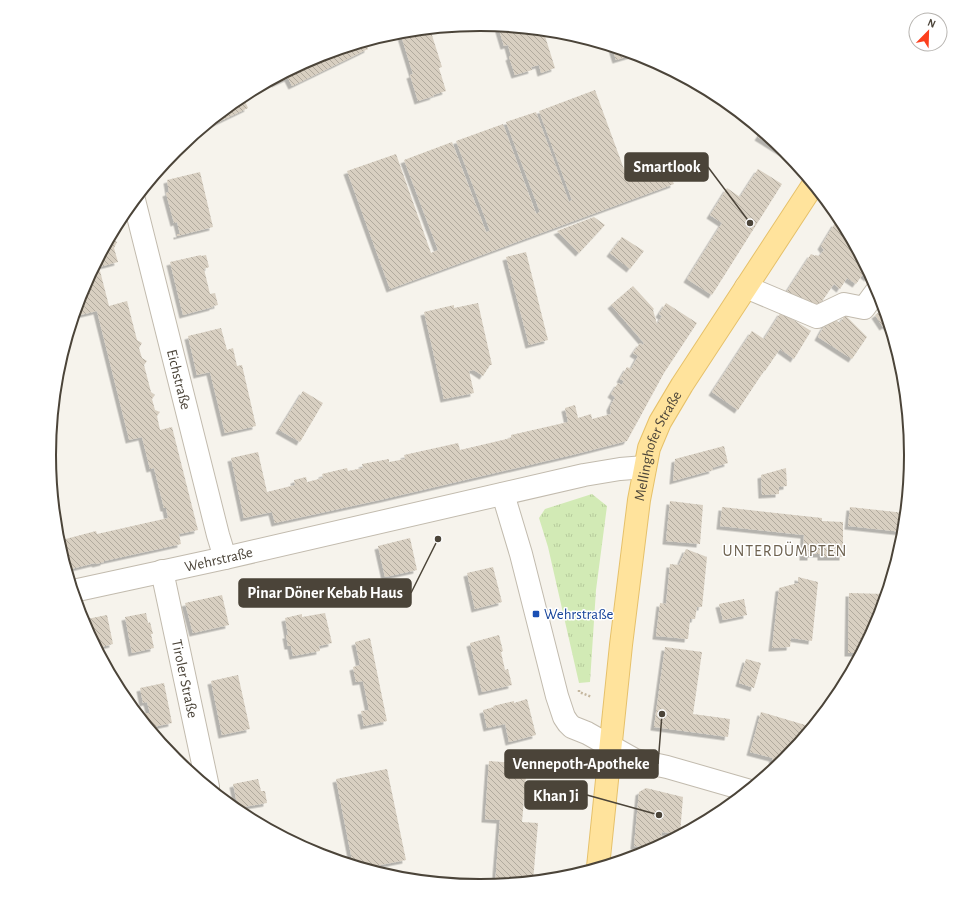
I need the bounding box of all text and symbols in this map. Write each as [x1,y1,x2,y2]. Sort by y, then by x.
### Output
north arrow [908,12,948,52]
text: N [926,17,937,30]
callout: Smartlook [625,153,708,181]
text: Smartlook [633,159,701,175]
street label: Eichstraße [164,348,194,411]
street label: Mellinghofer Straße [632,388,684,502]
district label: UNTERDÜMPTEN [723,541,847,559]
street label: Wehrstraße [183,544,254,574]
callout: Pinar Döner Kebab Haus [239,579,411,607]
text: Pinar Döner Kebab Haus [247,585,403,601]
place label: Wehrstraße [544,607,613,622]
marker: Wehrstraße [531,609,541,619]
street label: Tiroler Straße [169,638,201,719]
callout: Vennepoth-Apotheke [505,750,658,778]
text: Vennepoth-Apotheke [513,756,650,772]
callout: Khan Ji [525,781,587,809]
text: Khan Ji [533,788,579,804]

